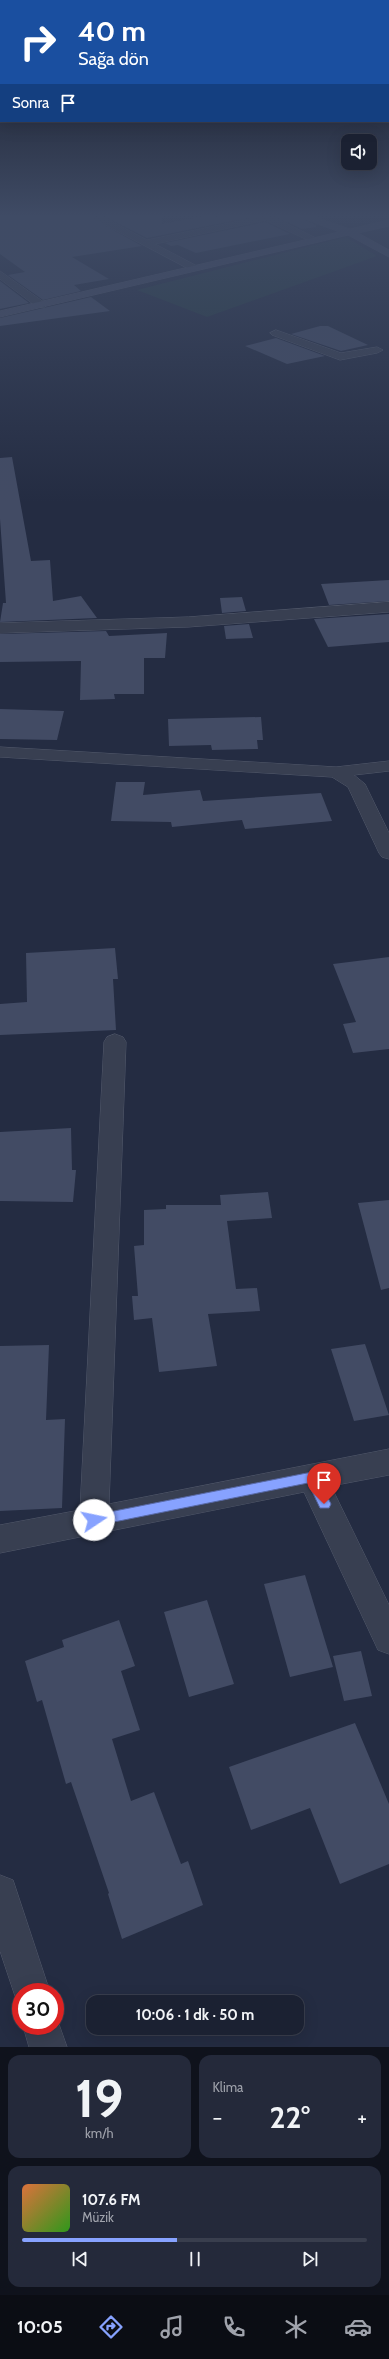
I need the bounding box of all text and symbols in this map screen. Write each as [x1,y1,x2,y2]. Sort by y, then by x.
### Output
text: 40 m [78,14,146,48]
icon: right [12,16,64,68]
text: Sağa dön [78,48,149,70]
icon: arrive [57,92,79,114]
text: Sonra [12,94,49,112]
map controls [341,134,377,170]
button: sound [341,134,377,170]
pin [307,1463,341,1504]
icon: arrive [313,1469,335,1491]
position arrow [73,1499,115,1541]
speed limit sign: 30 [12,1983,64,2035]
text: 10:06 · 1 dk · 50 m [136,2006,254,2024]
text: 19 [75,2067,123,2130]
text: Klima [213,2079,243,2095]
text: 22° [270,2099,310,2136]
text: − [213,2104,222,2131]
text: + [357,2104,367,2131]
text: km/h [85,2125,113,2141]
text: 107.6 FM [82,2191,141,2209]
text: Müzik [82,2209,114,2225]
icon: previous [69,2248,91,2270]
icon: pause [184,2248,206,2270]
icon: next [299,2248,321,2270]
icon: directions [97,2313,125,2341]
icon: music [158,2313,186,2341]
icon: phone [220,2313,248,2341]
icon: climate [282,2313,310,2341]
icon: car [344,2313,372,2341]
text: 10:05 [17,2316,63,2338]

